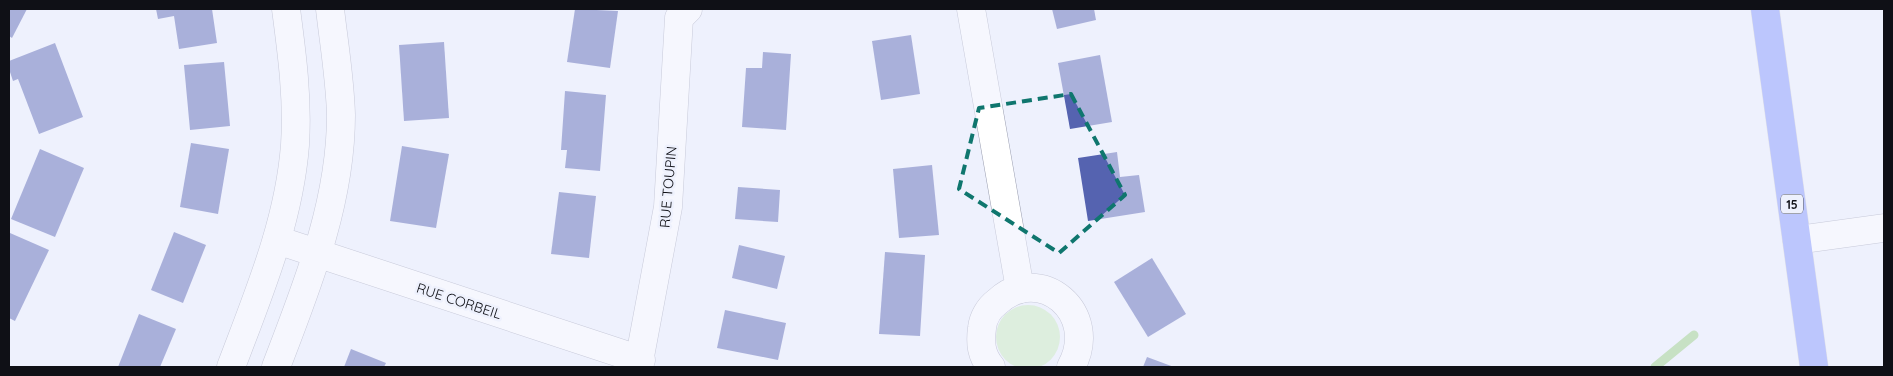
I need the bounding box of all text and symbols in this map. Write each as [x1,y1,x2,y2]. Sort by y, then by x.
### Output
street label: RUE TOUPIN [655,145,681,229]
road number: 15 [1781,194,1803,213]
street label: RUE CORBEIL [414,279,504,323]

